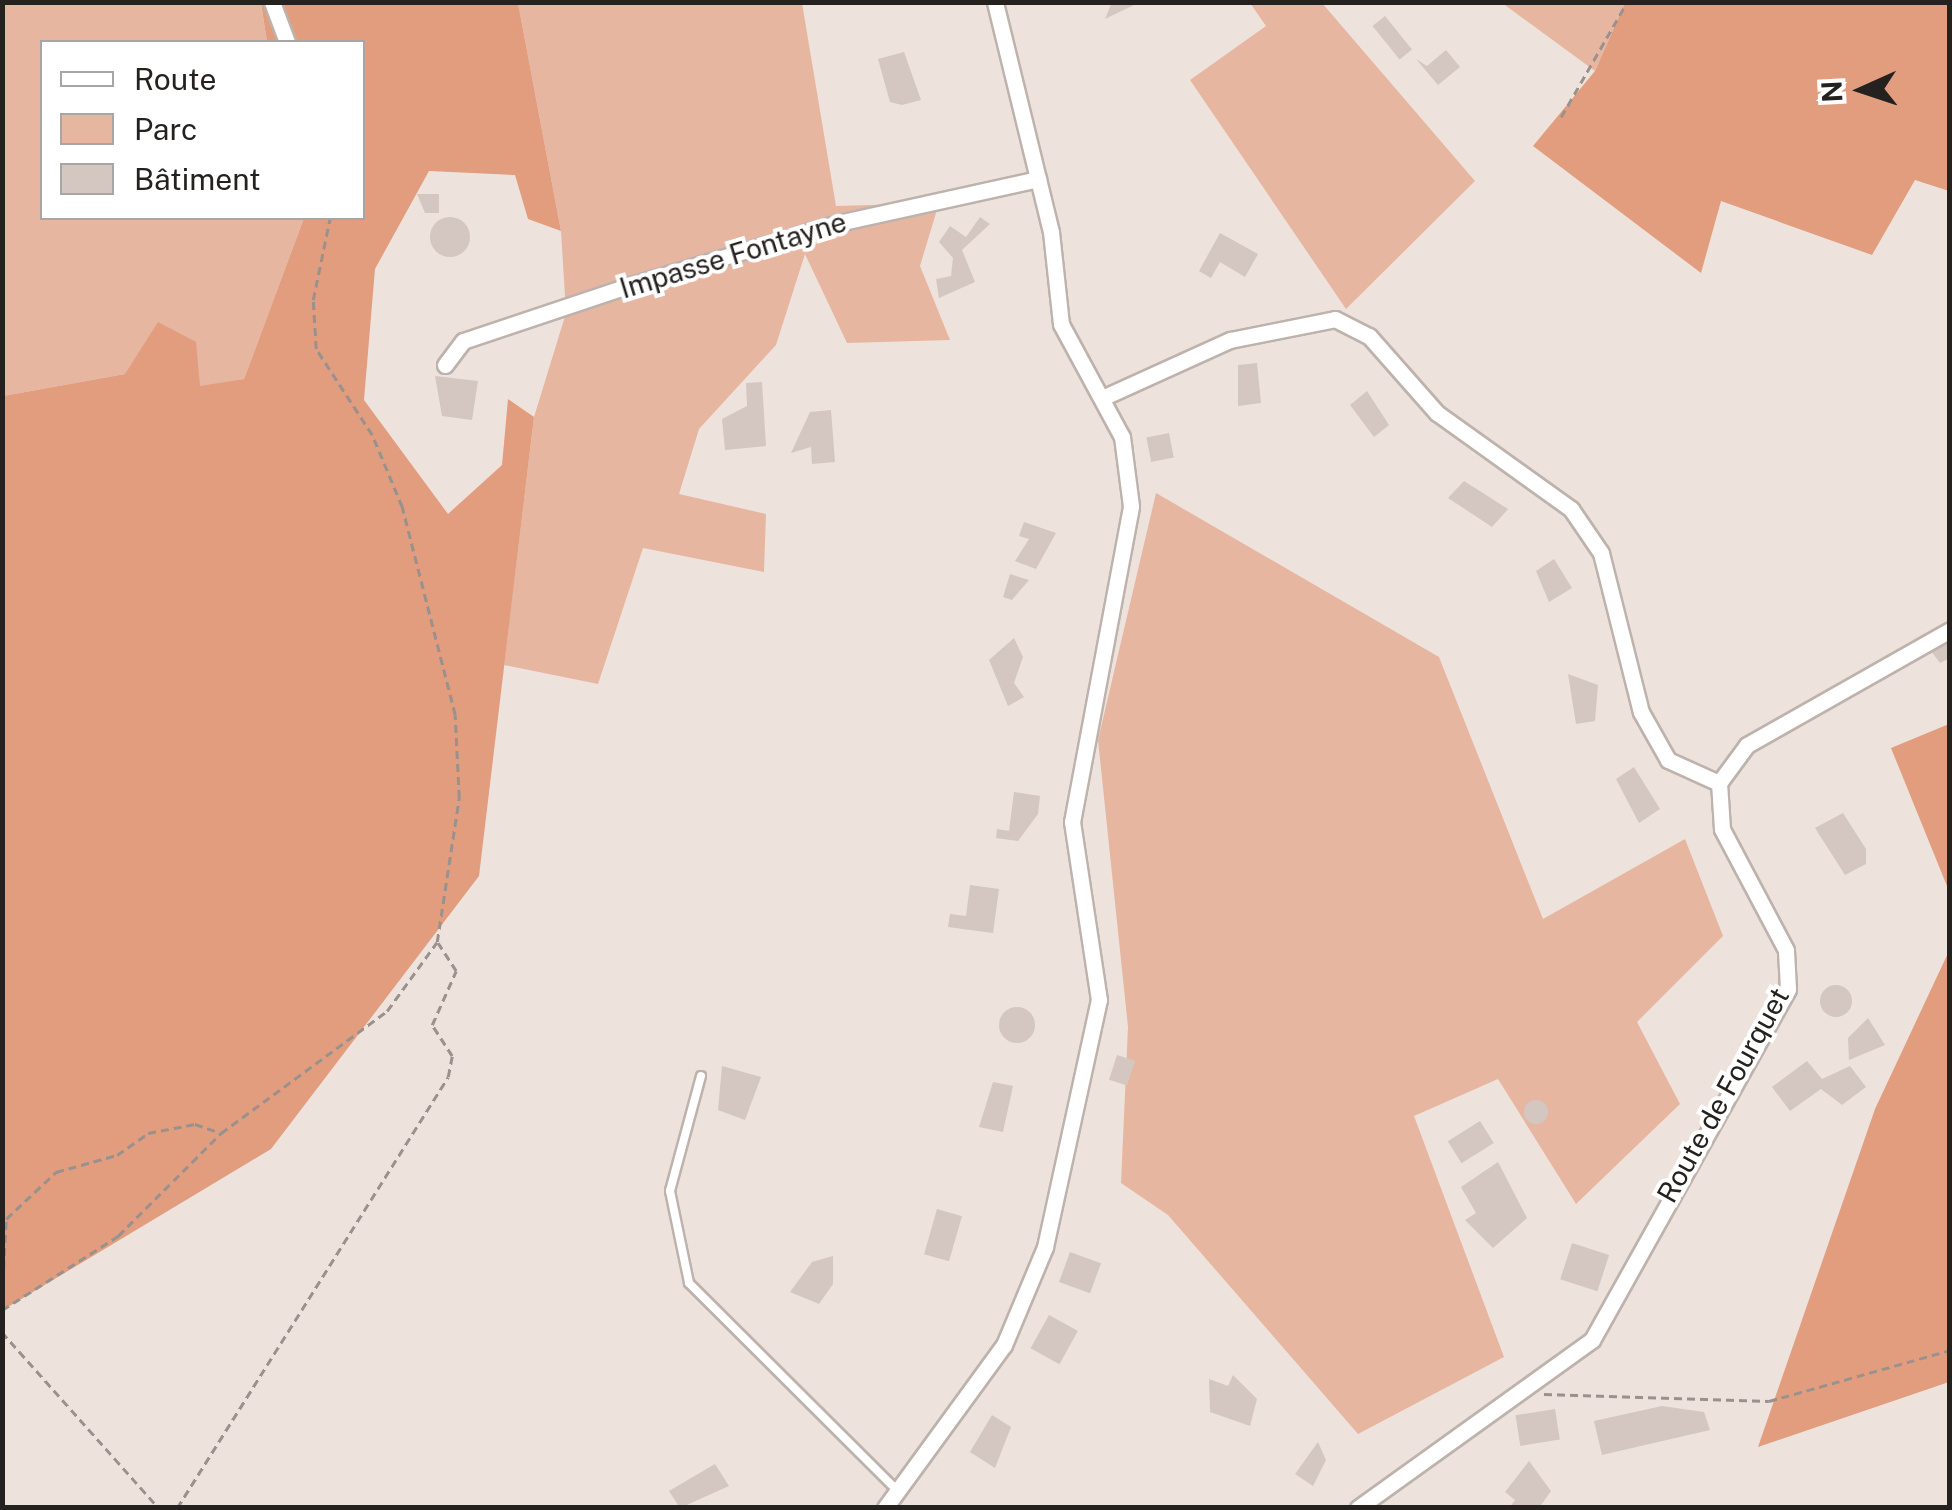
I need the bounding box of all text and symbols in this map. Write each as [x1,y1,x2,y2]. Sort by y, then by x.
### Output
legend [40,40,365,220]
north arrow [1812,40,1912,140]
text: Route [134,61,216,97]
text: N [1814,80,1849,103]
text: Parc [134,111,197,147]
text: Bâtiment [134,161,261,197]
street label: Impasse Fontayne [616,205,850,305]
street label: Route de Fourquet [1650,981,1796,1209]

